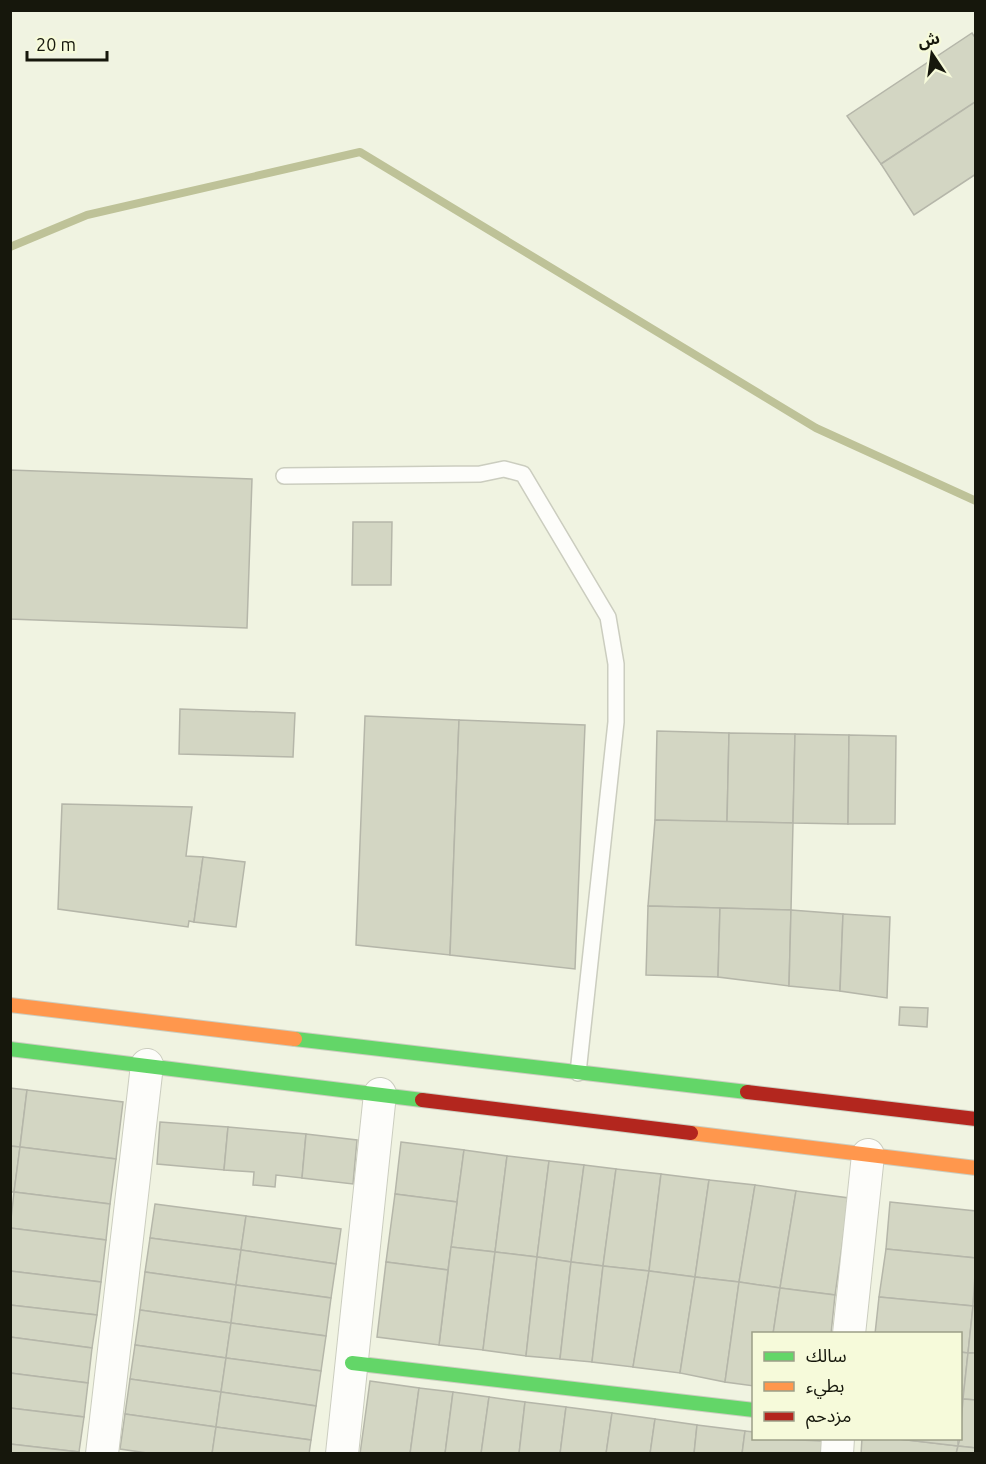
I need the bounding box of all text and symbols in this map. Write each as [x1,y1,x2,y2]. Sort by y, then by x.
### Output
scale bar [27,24,106,62]
north arrow [902,24,962,84]
text: ش [916,28,942,52]
text: 20 m [36,34,76,54]
legend [752,1332,962,1440]
text: سالك [806,1345,847,1365]
text: بطيء [806,1375,844,1399]
text: مزدحم [806,1405,851,1429]

